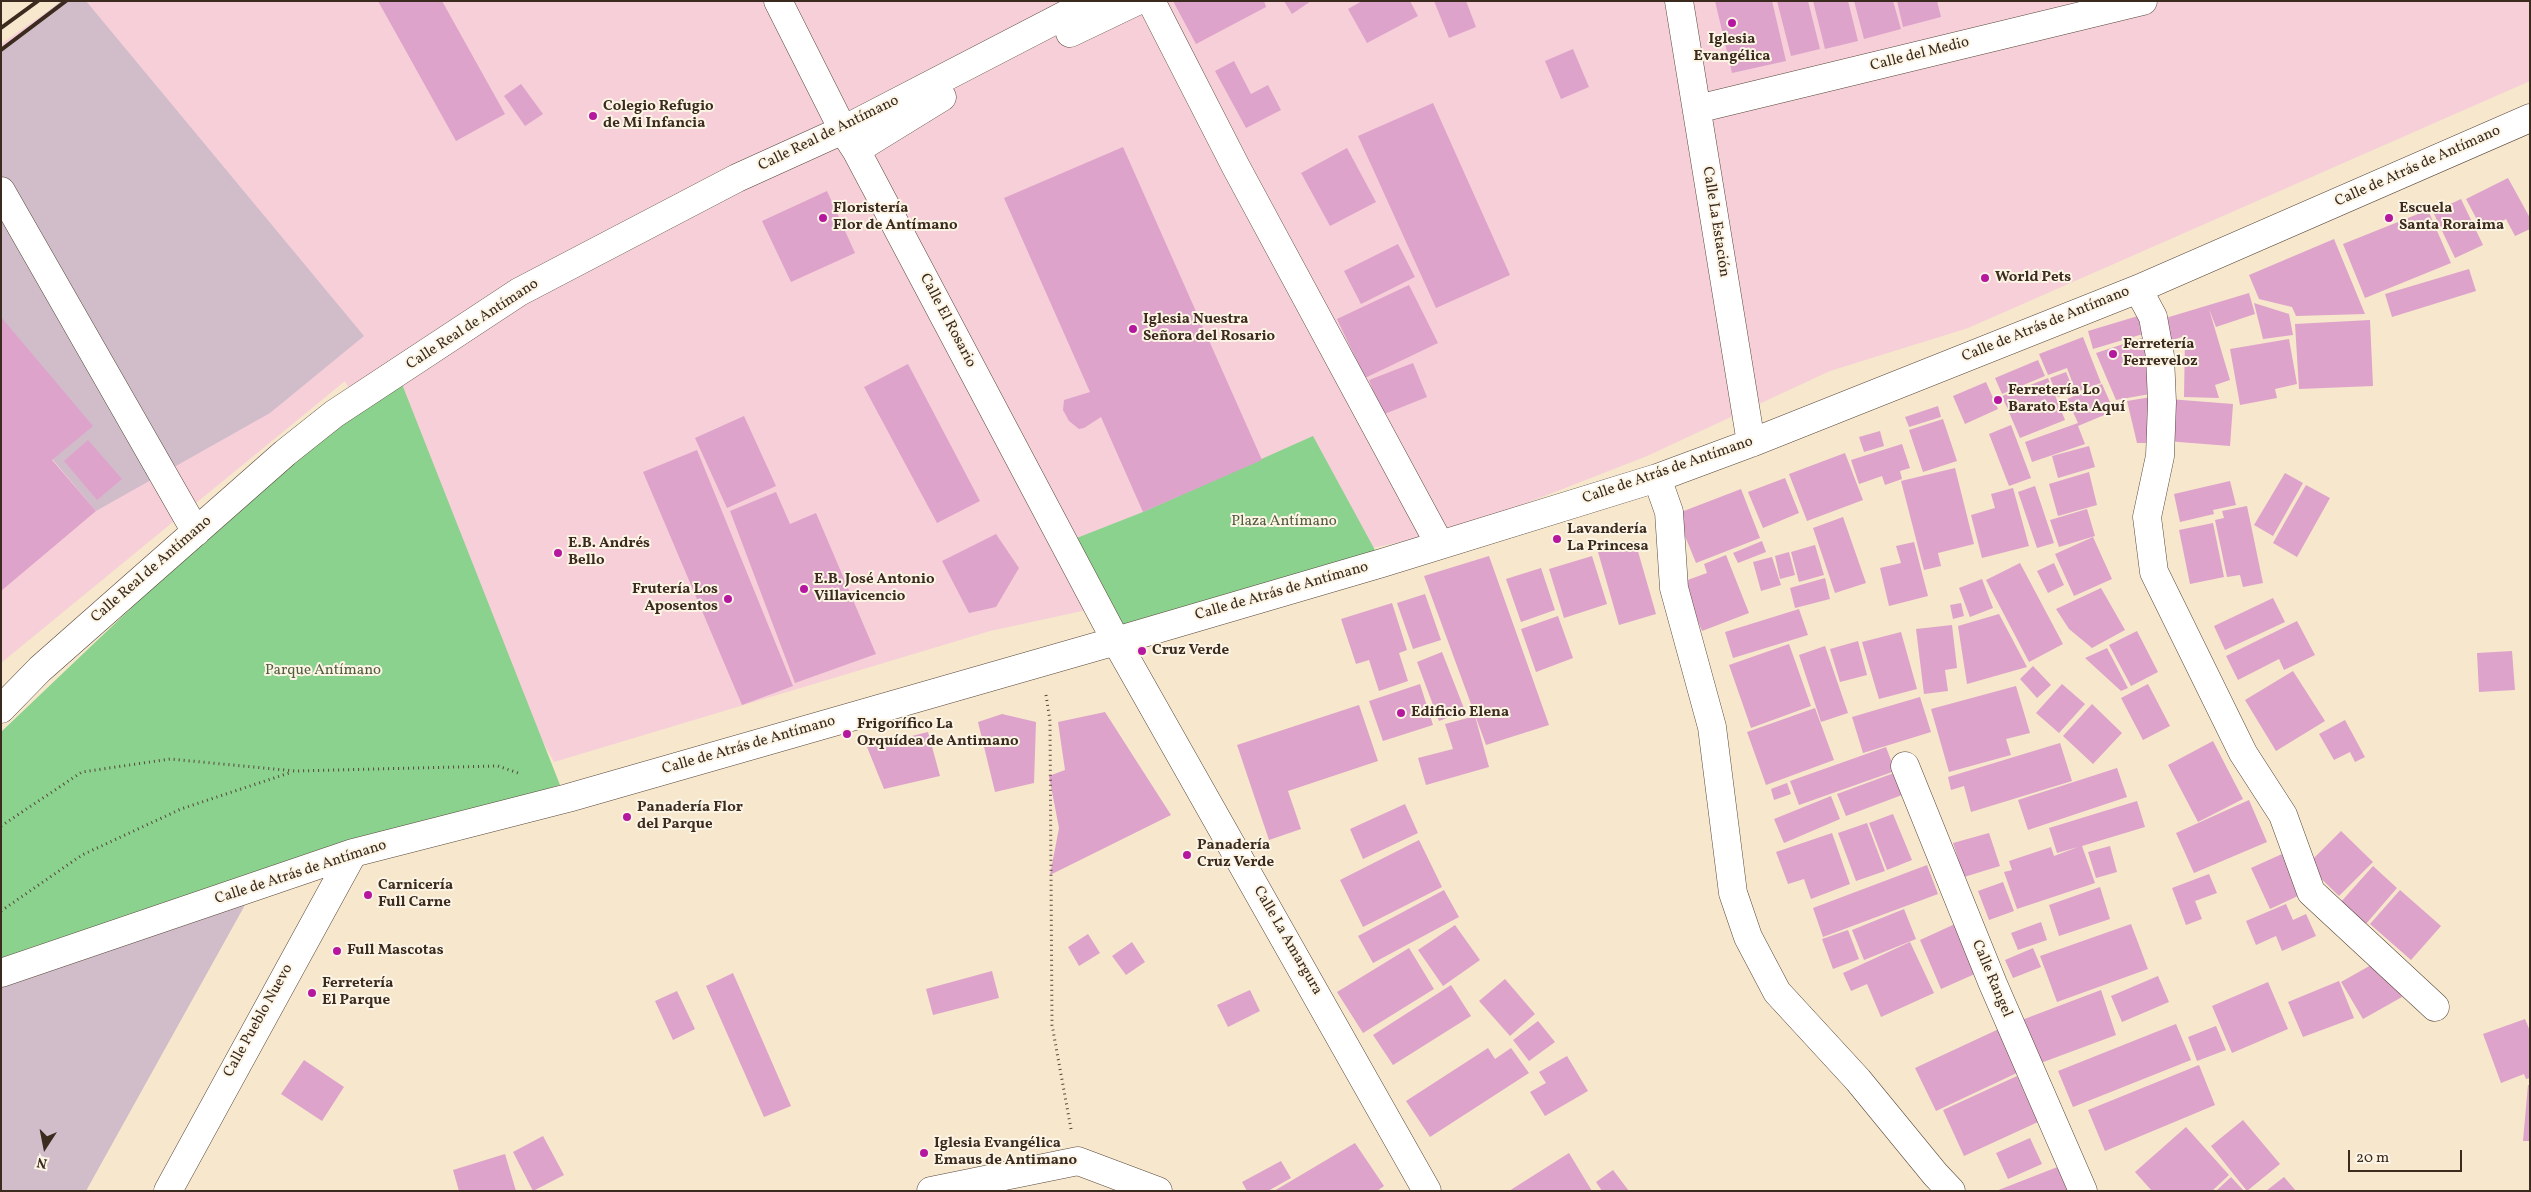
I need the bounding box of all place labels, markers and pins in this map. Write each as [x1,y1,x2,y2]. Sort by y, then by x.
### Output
marker: Iglesia Evangélica [1726,17,1738,29]
place label: Iglesia Evangélica [1694,31,1770,66]
place label: Colegio Refugio de Mi Infancia [603,98,714,133]
marker: Colegio Refugio de Mi Infancia [587,110,599,122]
place label: Floristería Flor de Antímano [833,200,958,235]
place label: Escuela Santa Roraima [2399,200,2504,235]
marker: Floristería Flor de Antímano [817,212,829,224]
marker: Escuela Santa Roraima [2383,212,2395,224]
place label: World Pets [1995,269,2071,287]
marker: World Pets [1979,272,1991,284]
place label: Iglesia Nuestra Señora del Rosario [1143,311,1275,346]
marker: Iglesia Nuestra Señora del Rosario [1127,323,1139,335]
place label: Ferretería Ferreveloz [2123,336,2198,371]
marker: Ferretería Ferreveloz [2107,348,2119,360]
place label: Ferretería Lo Barato Esta Aquí [2008,382,2125,417]
marker: Ferretería Lo Barato Esta Aquí [1992,394,2004,406]
place label: Lavandería La Princesa [1567,521,1649,556]
marker: Lavandería La Princesa [1551,533,1563,545]
place label: E.B. Andrés Bello [568,535,650,570]
marker: E.B. Andrés Bello [552,547,564,559]
place label: E.B. José Antonio Villavicencio [814,571,934,606]
place label: Frutería Los Aposentos [632,581,718,616]
marker: E.B. José Antonio Villavicencio [798,583,810,595]
marker: Frutería Los Aposentos [722,593,734,605]
place label: Cruz Verde [1152,642,1229,660]
marker: Cruz Verde [1136,645,1148,657]
place label: Edificio Elena [1411,704,1509,722]
marker: Edificio Elena [1395,707,1407,719]
place label: Frigorífico La Orquídea de Antimano [857,716,1019,751]
marker: Frigorífico La Orquídea de Antimano [841,728,853,740]
place label: Panadería Flor del Parque [637,799,743,834]
marker: Panadería Flor del Parque [621,811,633,823]
place label: Panadería Cruz Verde [1197,837,1274,872]
marker: Panadería Cruz Verde [1181,849,1193,861]
place label: Carnicería Full Carne [378,877,453,912]
marker: Carnicería Full Carne [362,889,374,901]
place label: Full Mascotas [347,942,444,960]
marker: Full Mascotas [331,945,343,957]
place label: Ferretería El Parque [322,975,394,1010]
marker: Ferretería El Parque [306,987,318,999]
place label: Iglesia Evangélica Emaus de Antimano [934,1135,1077,1170]
marker: Iglesia Evangélica Emaus de Antimano [918,1147,930,1159]

